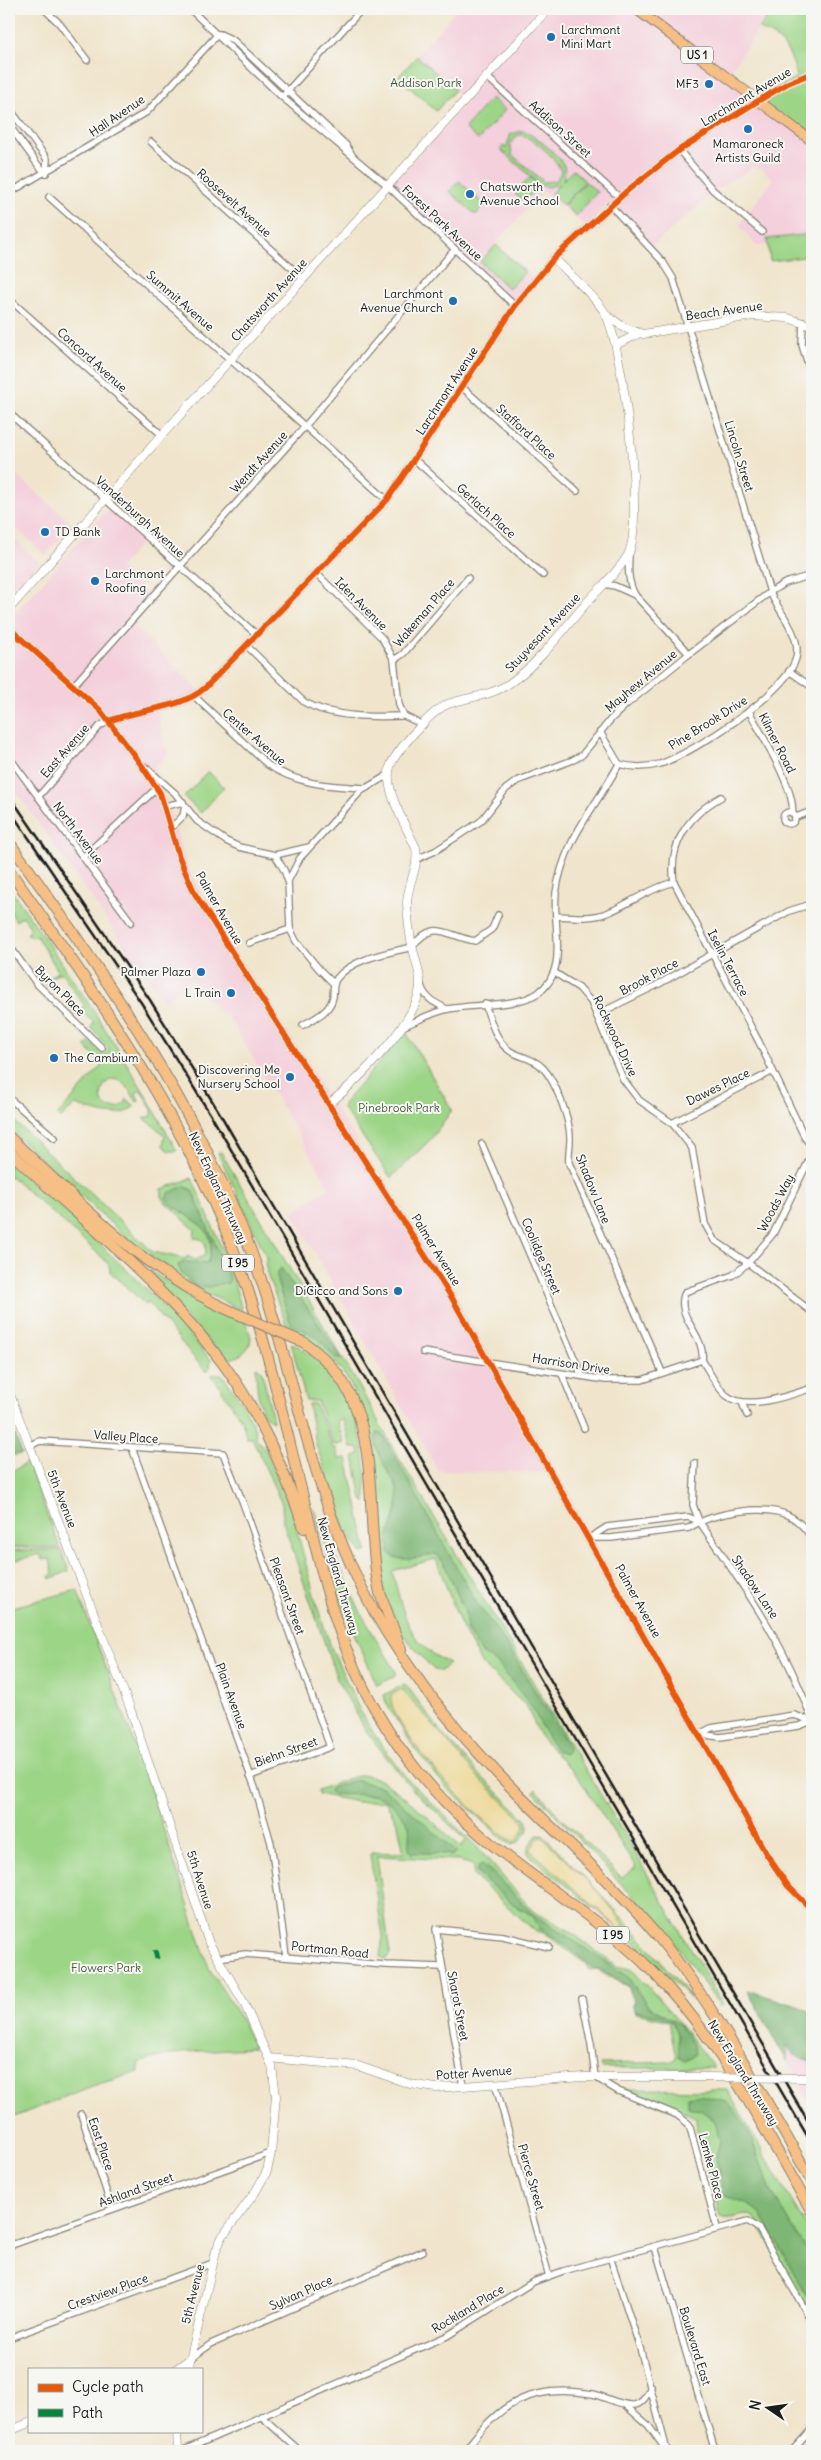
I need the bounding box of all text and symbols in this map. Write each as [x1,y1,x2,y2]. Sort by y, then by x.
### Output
place label: Larchmont Mini Mart [561,22,620,51]
marker: Larchmont Mini Mart [545,31,557,43]
road number: US 1 [681,46,713,64]
street label: Larchmont Avenue [698,64,793,129]
park label: Addison Park [390,75,462,90]
place label: MF3 [676,76,699,91]
marker: MF3 [703,78,715,90]
street label: Hall Avenue [86,91,147,140]
street label: Addison Street [526,97,595,160]
marker: Mamaroneck Artists Guild [742,123,754,135]
place label: Mamaroneck Artists Guild [712,136,784,165]
street label: Roosevelt Avenue [194,165,275,240]
place label: Chatsworth Avenue School [480,179,559,208]
street label: Forest Park Avenue [399,182,486,264]
marker: Chatsworth Avenue School [464,188,476,200]
street label: Chatsworth Avenue [227,255,310,344]
street label: Summit Avenue [144,267,217,334]
place label: Larchmont Avenue Church [360,286,443,315]
marker: Larchmont Avenue Church [447,295,459,307]
street label: Beach Avenue [685,298,763,323]
street label: Concord Avenue [54,324,130,395]
street label: Larchmont Avenue [412,344,481,438]
street label: Stafford Place [493,401,559,462]
street label: Lincoln Street [722,419,757,493]
street label: Wendt Avenue [227,428,290,496]
street label: Vanderburgh Avenue [93,473,188,560]
street label: Gerlach Place [454,480,519,541]
place label: TD Bank [55,524,100,539]
marker: TD Bank [39,526,51,538]
place label: Larchmont Roofing [105,566,164,595]
street label: Iden Avenue [332,574,391,633]
marker: Larchmont Roofing [89,575,101,587]
street label: Wakeman Place [390,575,458,650]
street label: Stuyvesant Avenue [502,590,583,675]
street label: Mayhew Avenue [602,646,680,715]
street label: Pine Brook Drive [666,692,750,753]
street label: Center Avenue [220,705,289,768]
street label: Kilmer Road [756,710,799,775]
street label: East Avenue [37,721,92,781]
street label: North Avenue [50,799,107,867]
street label: Palmer Avenue [193,869,246,947]
street label: Iselin Terrace [705,927,752,999]
street label: Brook Place [617,955,681,998]
street label: Byron Place [32,962,89,1019]
place label: Palmer Plaza [121,964,191,979]
marker: Palmer Plaza [195,966,207,978]
place label: L Train [185,985,221,1000]
marker: L Train [225,987,237,999]
street label: Rockwood Drive [590,993,641,1079]
place label: The Cambium [64,1050,139,1065]
marker: The Cambium [48,1052,60,1064]
place label: Discovering Me Nursery School [198,1062,280,1091]
street label: Dawes Place [684,1065,752,1108]
marker: Discovering Me Nursery School [284,1071,296,1083]
park label: Pinebrook Park [358,1100,440,1115]
street label: New England Thruway [186,1129,251,1246]
street label: Shadow Lane [573,1152,614,1226]
street label: Woods Way [754,1171,797,1234]
street label: Palmer Avenue [408,1211,464,1288]
street label: Coolidge Street [519,1215,564,1296]
road number: I 95 [222,1254,254,1272]
place label: DiCicco and Sons [295,1283,388,1298]
marker: DiCicco and Sons [392,1285,404,1297]
street label: Harrison Drive [531,1350,611,1377]
street label: Valley Place [93,1427,159,1446]
street label: 5th Avenue [45,1468,80,1530]
street label: New England Thruway [314,1515,363,1637]
street label: Shadow Lane [729,1552,782,1621]
street label: Pleasant Street [267,1555,308,1637]
street label: Palmer Avenue [612,1562,665,1640]
street label: Plain Avenue [213,1661,250,1731]
street label: Biehn Street [252,1733,319,1770]
street label: 5th Avenue [184,1849,217,1911]
road number: I 95 [597,1926,629,1944]
street label: Portman Road [290,1938,370,1961]
park label: Flowers Park [71,1960,141,1975]
street label: Sharot Street [444,1970,473,2042]
street label: New England Thruway [705,2017,782,2128]
street label: Potter Avenue [436,2062,512,2083]
street label: East Place [85,2115,118,2172]
street label: Lemke Place [695,2131,727,2200]
street label: Pierce Street [515,2142,548,2212]
street label: Ashland Street [96,2169,175,2210]
street label: 5th Avenue [178,2262,207,2325]
street label: Crestview Place [65,2270,150,2313]
street label: Sylvan Place [267,2272,335,2313]
street label: Rockland Place [429,2281,507,2336]
street label: Boulevard East [676,2305,715,2387]
legend [28,2368,202,2432]
text: Cycle path [72,2377,144,2396]
north arrow [744,2382,794,2432]
text: N [745,2398,765,2412]
text: Path [72,2403,103,2422]

